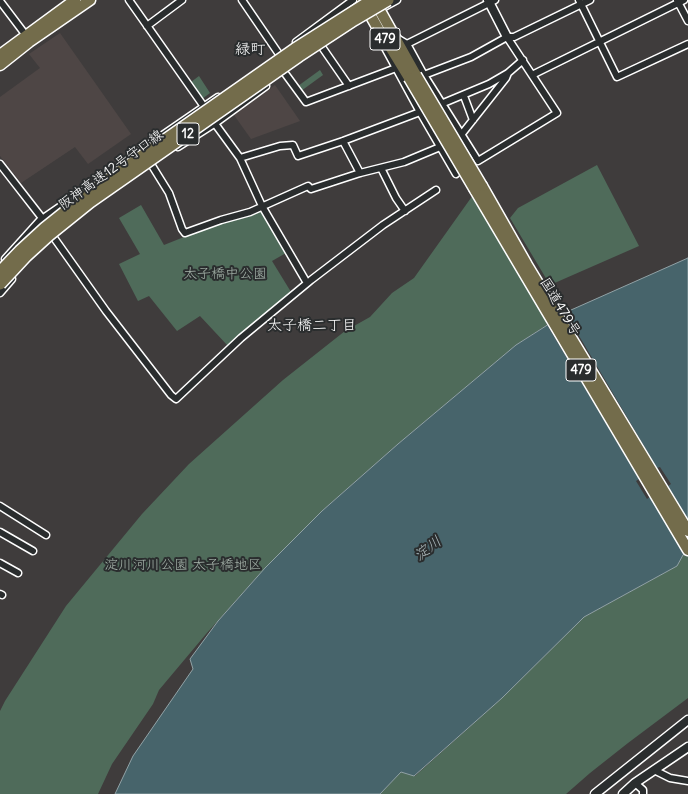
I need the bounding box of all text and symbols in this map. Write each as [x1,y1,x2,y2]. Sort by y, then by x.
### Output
road number: 479 [370,28,400,50]
district label: 緑町 [235,41,265,59]
road number: 12 [177,123,199,145]
street label: 阪神高速12号守口線 [55,126,167,214]
park label: 太子橋中公園 [183,266,267,282]
street label: 国道479号 [536,275,584,339]
district label: 太子橋二丁目 [267,317,357,335]
road number: 479 [566,359,596,381]
water label: 淀川 [411,533,445,565]
park label: 淀川河川公園 太子橋地区 [104,557,262,573]

